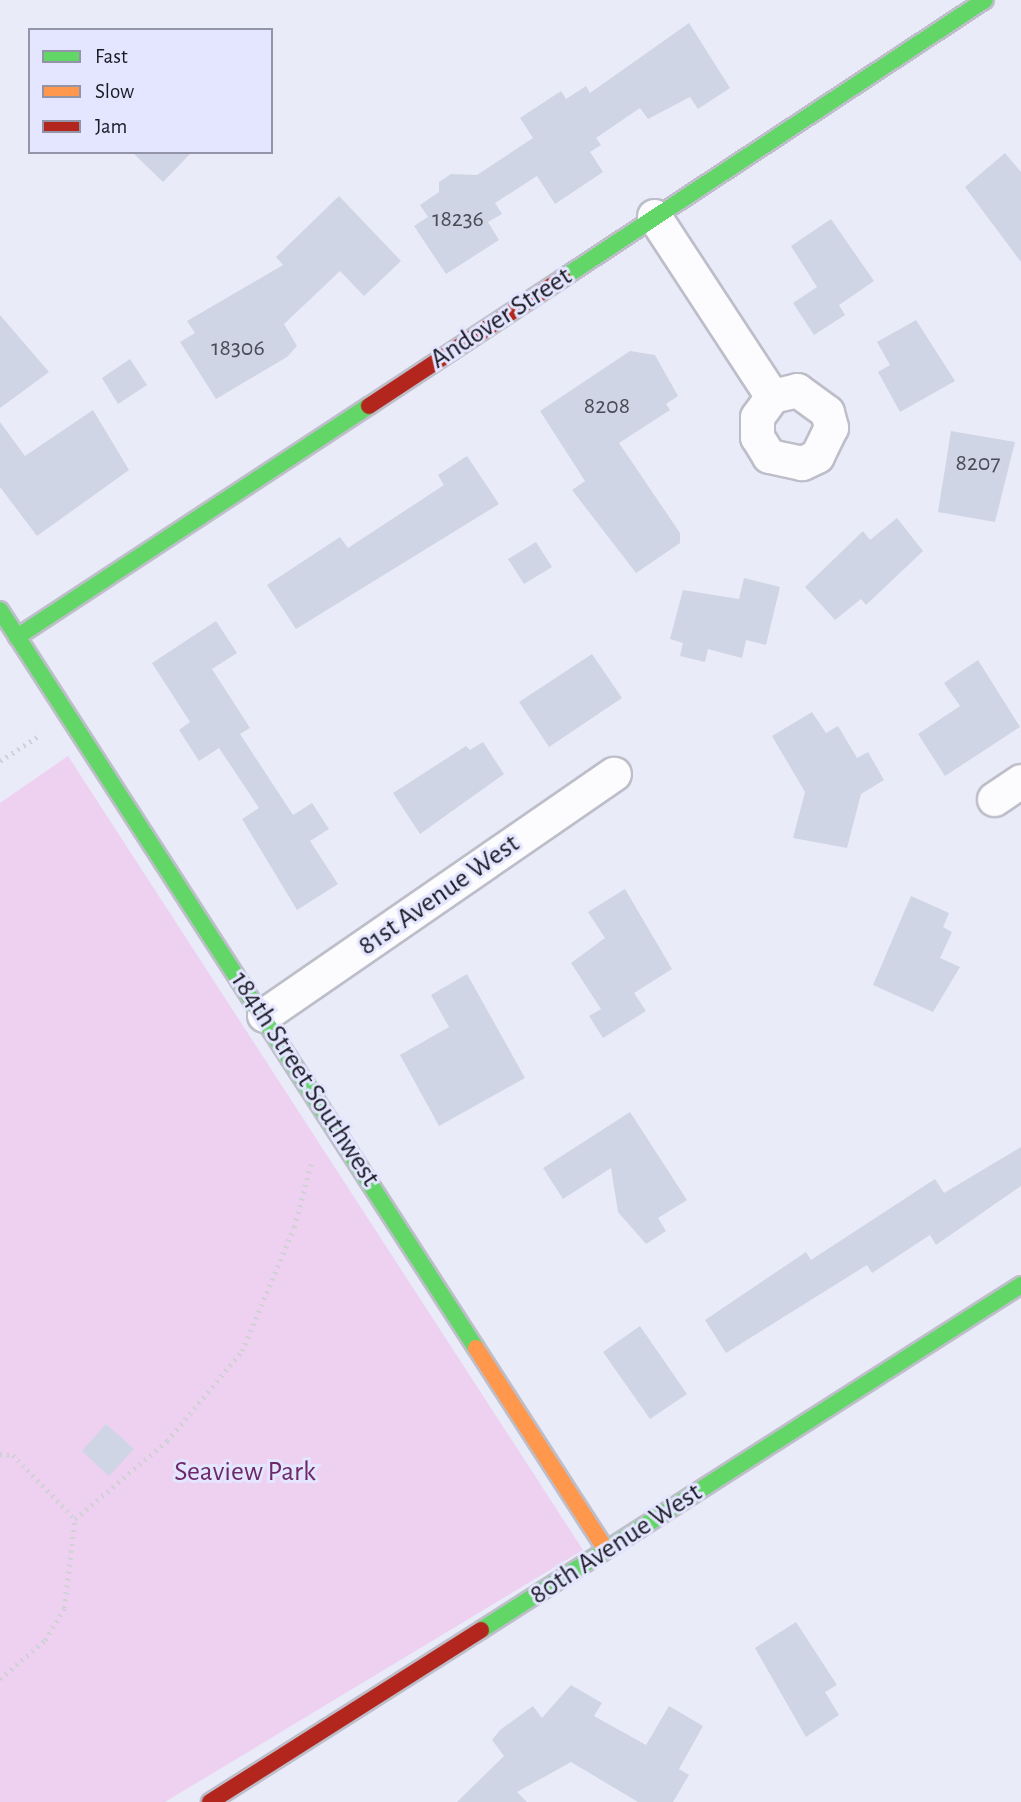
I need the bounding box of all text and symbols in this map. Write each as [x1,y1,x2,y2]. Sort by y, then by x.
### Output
legend [28,28,273,154]
text: Fast [95,46,128,67]
text: Slow [95,81,134,102]
text: Jam [95,116,127,137]
house number: 18236 [432,206,484,234]
street label: Andover Street [424,260,578,376]
house number: 18306 [211,335,265,363]
house number: 8208 [584,393,630,421]
house number: 8207 [956,450,1000,478]
street label: 81st Avenue West [352,827,526,963]
street label: 184th Street Southwest [223,965,387,1193]
park label: Seaview Park [174,1455,316,1489]
street label: 80th Avenue West [524,1476,708,1612]

